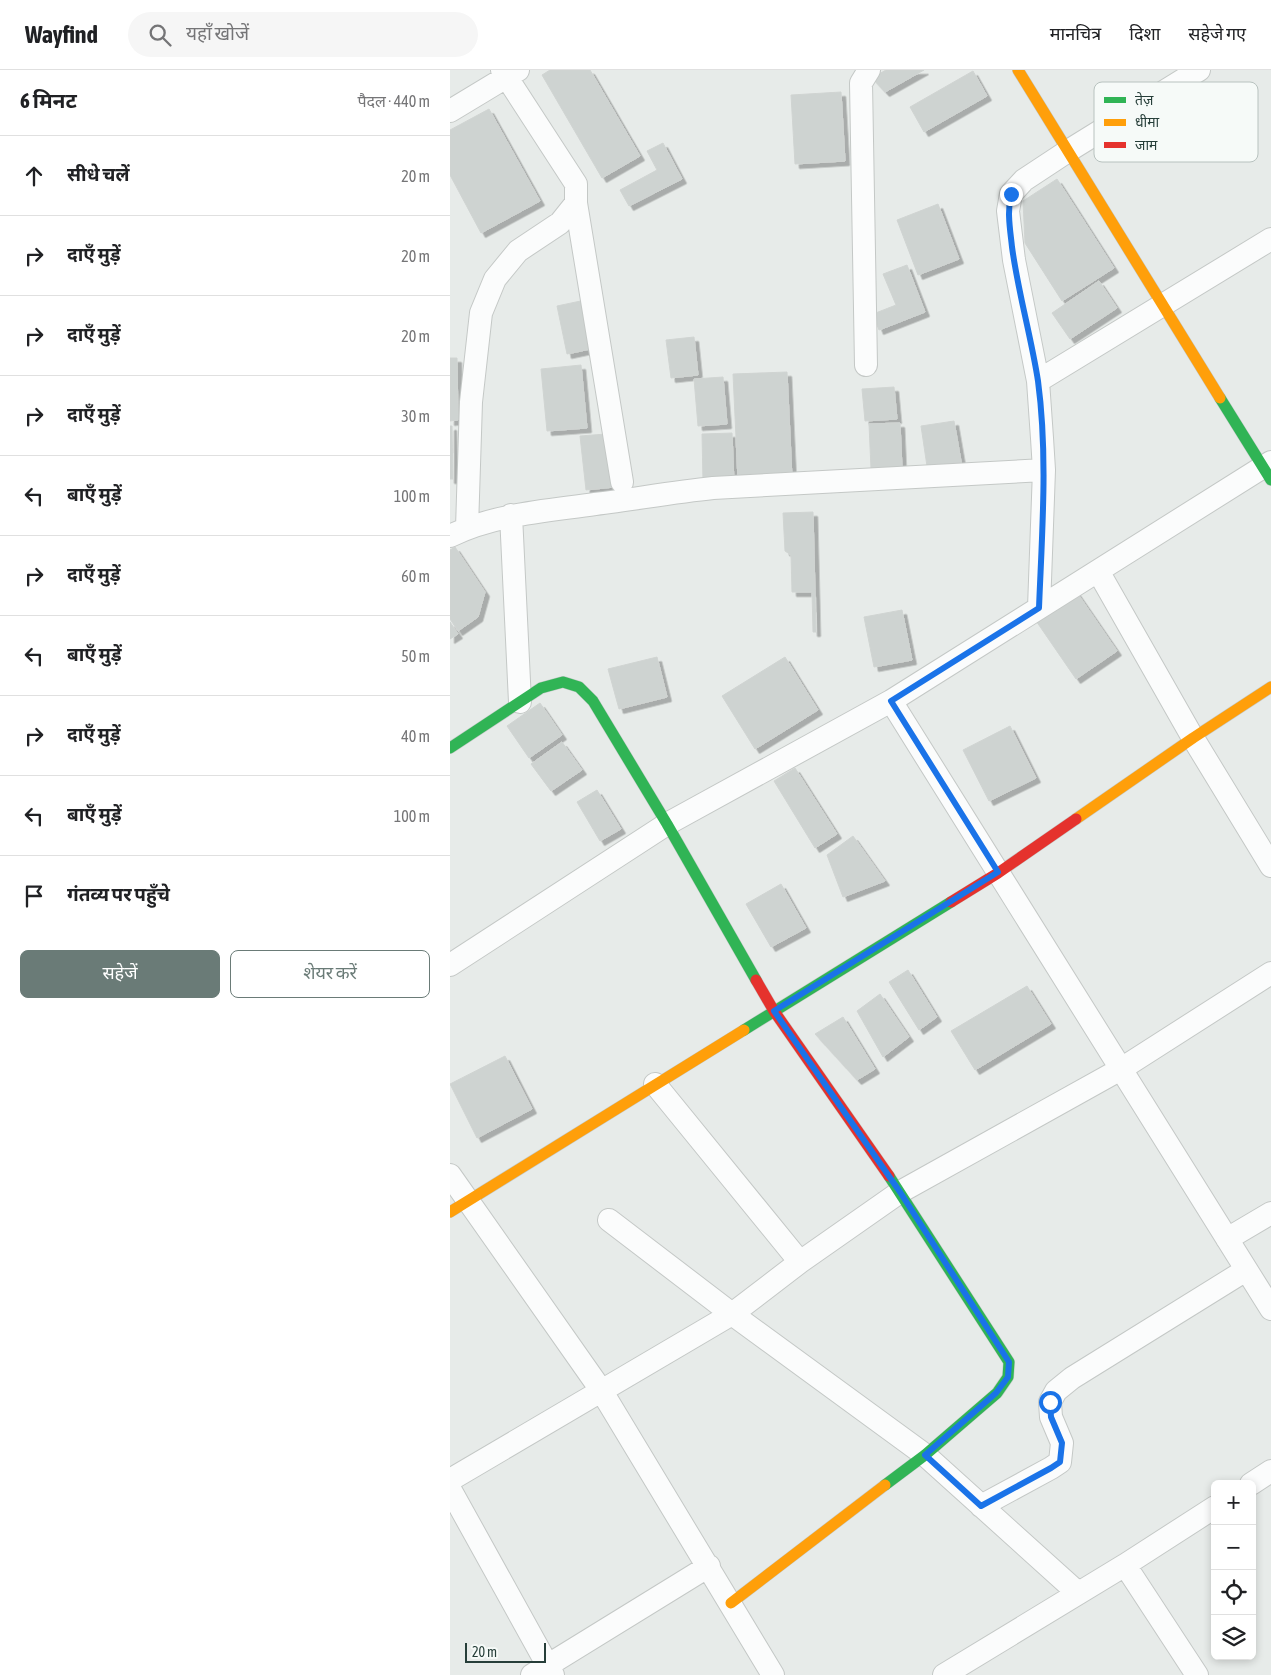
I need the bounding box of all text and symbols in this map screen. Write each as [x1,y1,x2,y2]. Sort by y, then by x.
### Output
search box [128,12,478,57]
text: Wayfind [25,21,98,48]
icon: search [146,21,174,49]
text: यहाँ खोजें [186,22,249,44]
text: मानचित्र [1050,23,1101,44]
text: दिशा [1129,23,1160,44]
text: सहेजे गए [1188,23,1246,44]
legend [1094,82,1258,162]
text: 6 मिनट [20,88,77,112]
text: तेज़ [1135,91,1154,108]
text: पैदल · 440 m [357,92,430,110]
text: धीमा [1135,114,1160,130]
text: जाम [1135,137,1158,153]
icon: ahead [20,162,48,190]
text: सीधे चलें [67,163,130,185]
text: 20 m [401,167,430,185]
route end [1000,183,1023,206]
icon: right [20,242,48,270]
text: दाएँ मुड़ें [67,243,121,265]
text: 20 m [401,247,430,265]
icon: right [20,322,48,350]
text: दाएँ मुड़ें [67,323,121,345]
text: 20 m [401,327,430,345]
icon: right [20,402,48,430]
text: दाएँ मुड़ें [67,403,121,425]
text: 30 m [401,407,430,425]
icon: left [20,482,48,510]
text: बाएँ मुड़ें [67,483,122,505]
text: 100 m [394,487,430,505]
icon: right [20,562,48,590]
text: दाएँ मुड़ें [67,563,121,585]
text: 60 m [401,567,430,585]
icon: left [20,642,48,670]
text: बाएँ मुड़ें [67,643,122,665]
text: 50 m [401,647,430,665]
icon: right [20,722,48,750]
text: दाएँ मुड़ें [67,723,121,745]
text: 40 m [401,727,430,745]
icon: left [20,802,48,830]
text: बाएँ मुड़ें [67,803,122,825]
text: 100 m [394,807,430,825]
icon: arrive [20,882,48,910]
text: गंतव्य पर पहुँचे [67,883,170,905]
button: सहेजें [20,950,220,998]
button: शेयर करें [230,950,430,998]
route start [1039,1391,1062,1414]
map controls [1211,1480,1256,1660]
button: + [1211,1480,1256,1525]
button: − [1211,1525,1256,1570]
button: locate [1211,1570,1256,1615]
button: layers [1211,1615,1256,1660]
scale bar [465,1640,546,1663]
text: 20 m [472,1644,497,1660]

